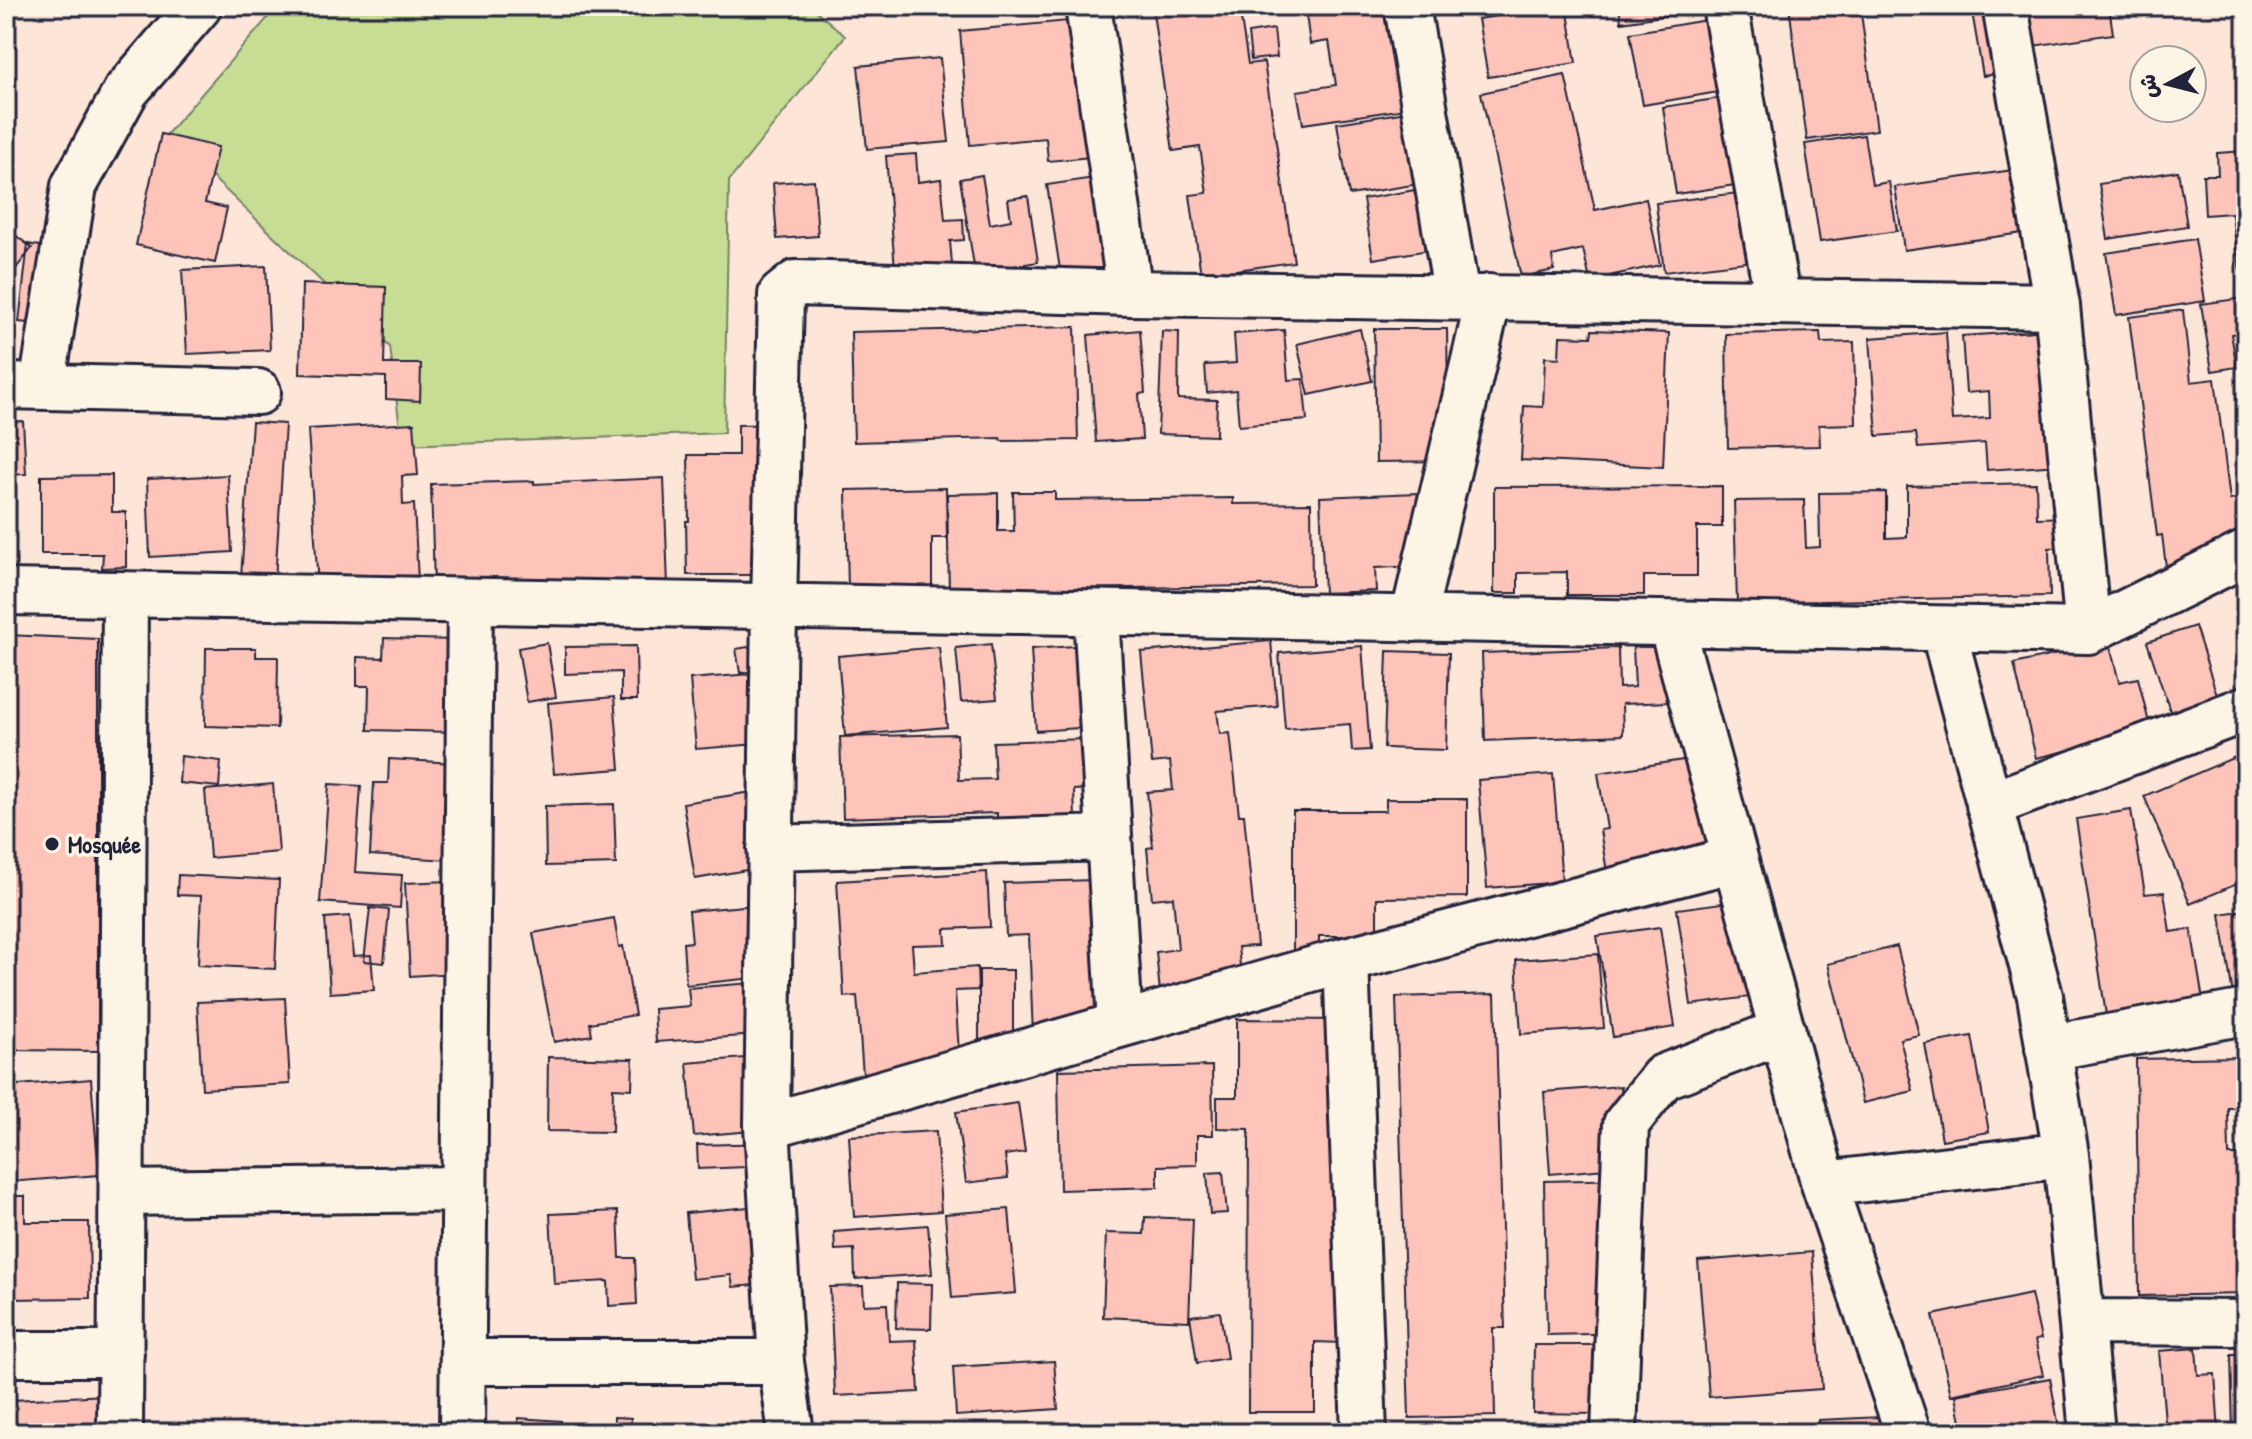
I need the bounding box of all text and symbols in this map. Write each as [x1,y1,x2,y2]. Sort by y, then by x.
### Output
north arrow [2128,44,2208,124]
text: ش [2132,73,2165,100]
place label: Mosquée [68,828,141,861]
marker: Mosquée [43,835,61,853]

